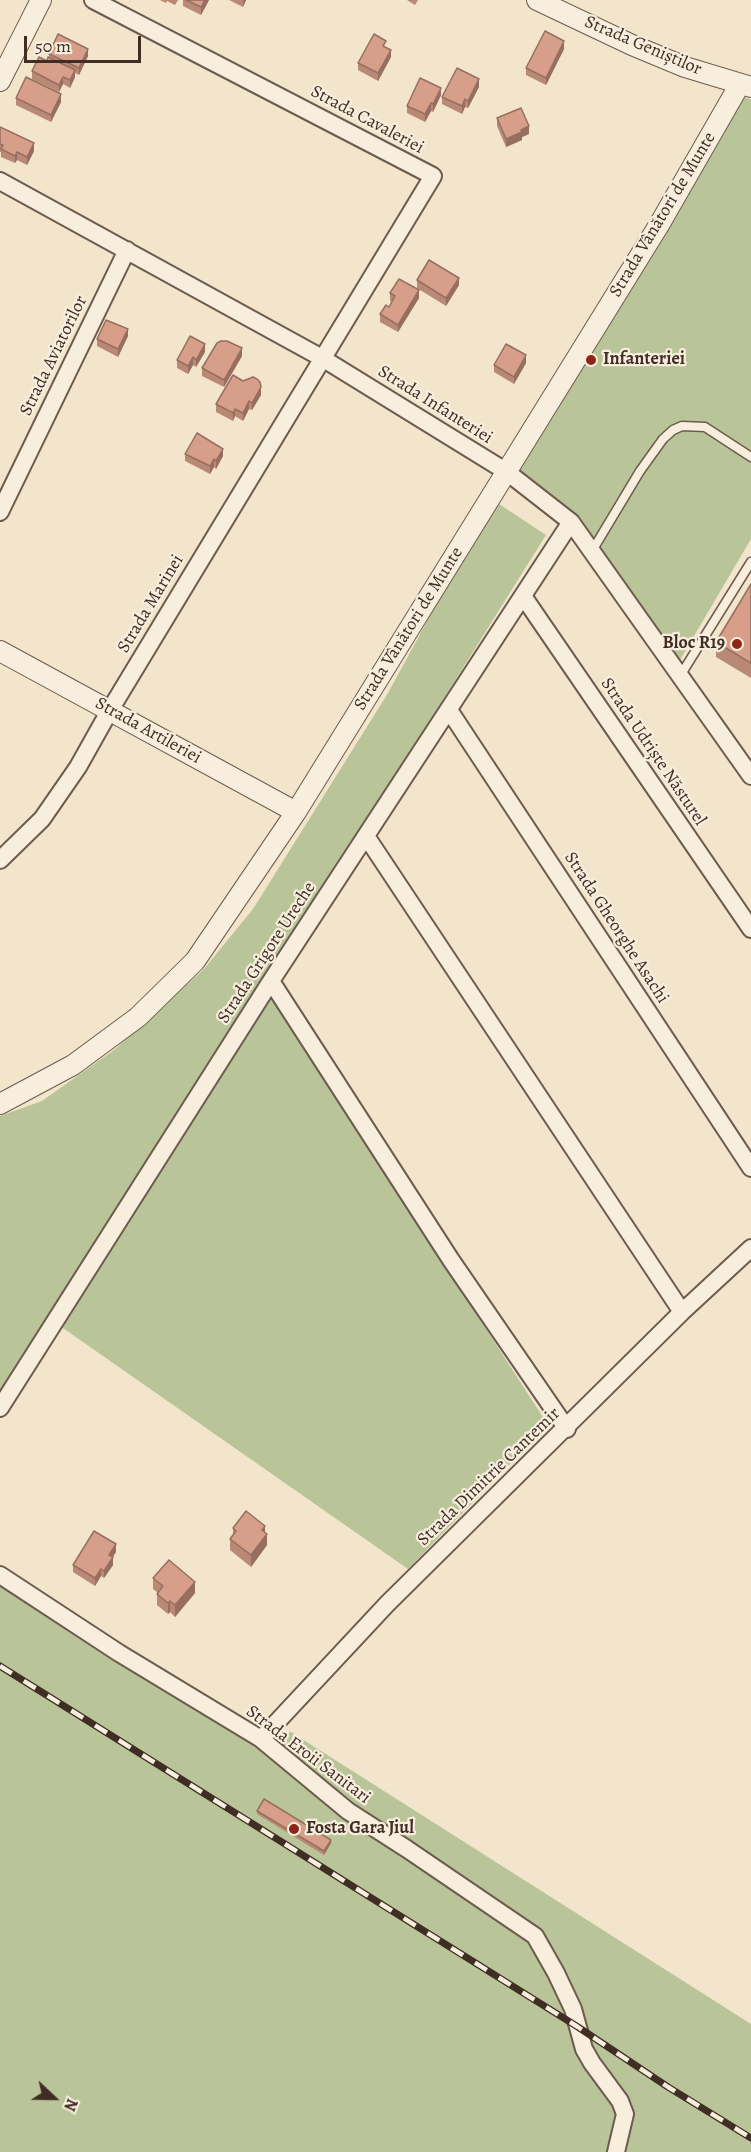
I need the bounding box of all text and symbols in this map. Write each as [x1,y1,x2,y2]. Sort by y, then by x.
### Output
street label: Strada Geniștilor [581,12,705,80]
scale bar [27,24,144,62]
text: 50 m [35,34,71,58]
street label: Strada Cavaleriei [307,81,427,159]
street label: Strada Vânători de Munte [605,129,721,301]
street label: Strada Aviatorilor [16,292,92,420]
place label: Infanteriei [603,349,685,371]
marker: Infanteriei [584,353,598,367]
street label: Strada Infanteriei [374,361,496,449]
street label: Strada Vânători de Munte [350,543,468,715]
street label: Strada Marinei [113,551,189,657]
place label: Bloc R19 [662,633,725,655]
marker: Bloc R19 [730,637,744,651]
street label: Strada Udriște Năsturel [596,674,710,830]
street label: Strada Artileriei [91,693,205,769]
street label: Strada Gheorghe Asachi [559,848,673,1008]
street label: Strada Grigore Ureche [213,878,321,1028]
street label: Strada Dimitrie Cantemir [413,1403,565,1551]
street label: Strada Eroii Sanitari [241,1701,375,1809]
place label: Fosta Gara Jiul [306,1818,414,1840]
marker: Fosta Gara Jiul [287,1822,301,1836]
north arrow [24,2068,84,2128]
text: N [58,2095,83,2114]

